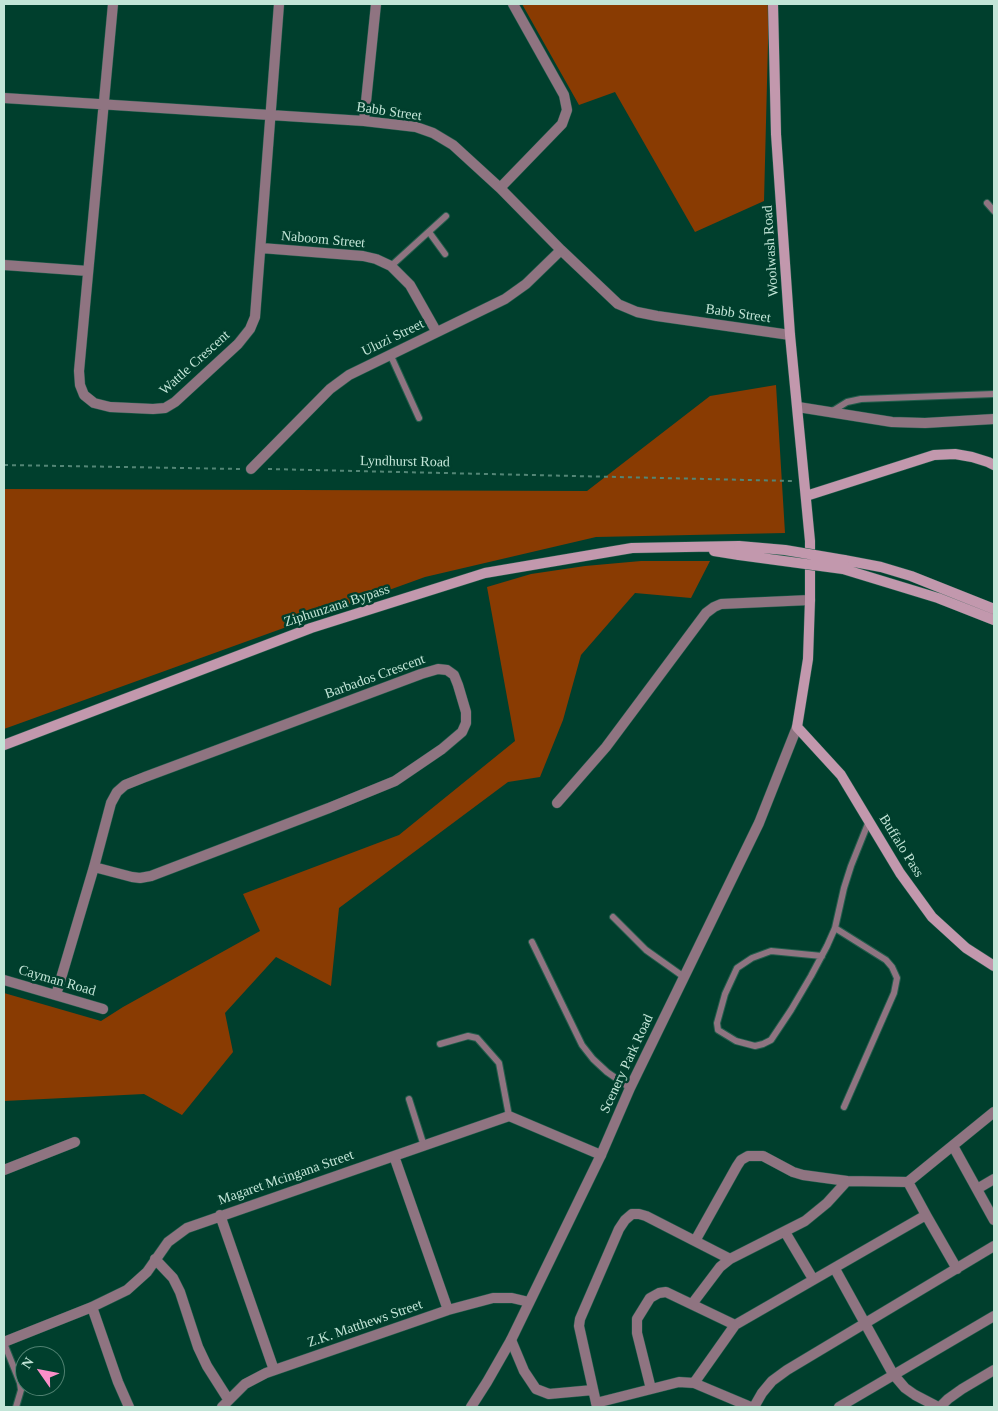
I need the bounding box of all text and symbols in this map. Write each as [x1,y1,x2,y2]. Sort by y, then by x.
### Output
street label: Babb Street [355,99,423,125]
street label: Woolwash Road [759,205,783,297]
street label: Naboom Street [280,228,366,252]
street label: Babb Street [704,301,772,327]
street label: Uluzi Street [359,316,427,360]
street label: Wattle Crescent [156,327,234,399]
street label: Lyndhurst Road [360,453,450,471]
street label: Ziphunzana Bypass [282,581,392,631]
street label: Barbados Crescent [323,651,427,703]
street label: Buffalo Pass [875,811,927,881]
street label: Cayman Road [16,962,98,1000]
street label: Scenery Park Road [597,1012,657,1116]
street label: Magaret Mcingana Street [216,1147,356,1209]
street label: Z.K. Matthews Street [305,1296,425,1352]
north arrow [15,1346,65,1396]
text: N [19,1355,37,1371]

